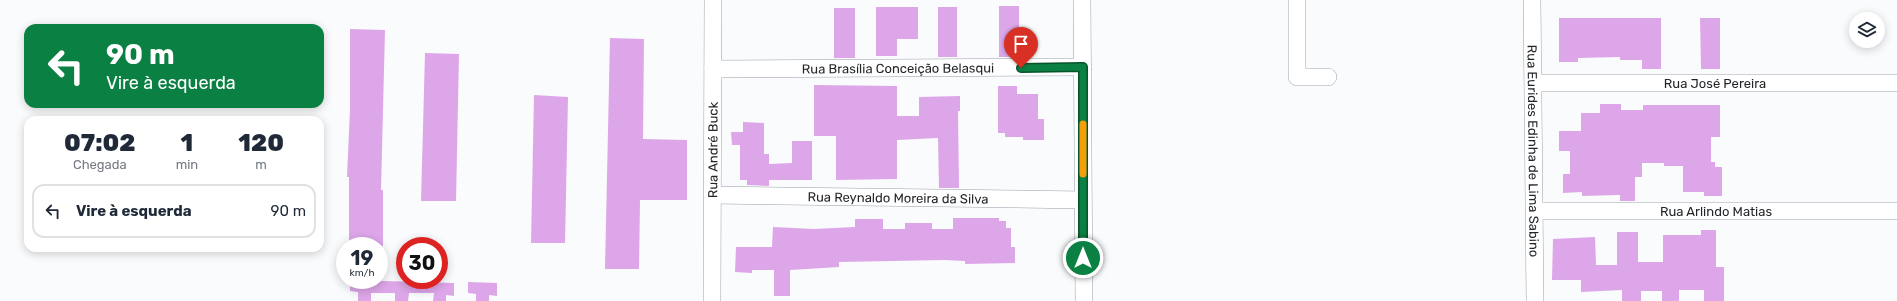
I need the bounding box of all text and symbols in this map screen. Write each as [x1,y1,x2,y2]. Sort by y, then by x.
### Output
map controls [1849,12,1885,48]
button: layers [1849,12,1885,48]
pin [1004,27,1038,68]
icon: arrive [1010,33,1032,55]
text: 90 m [106,38,175,71]
icon: left [40,40,92,92]
street label: Rua Eurides Edinha de Lima Sabino [1524,45,1542,257]
street label: Rua Brasília Conceição Belasqui [802,60,994,77]
text: Vire à esquerda [106,72,236,94]
street label: Rua José Pereira [1664,76,1766,91]
street label: Rua André Buck [705,101,721,198]
text: 07:02 [64,129,136,157]
text: 1 [181,129,193,157]
text: 120 [238,129,284,157]
text: Chegada [73,157,127,172]
text: min [176,157,198,172]
text: m [255,157,267,172]
street label: Rua Reynaldo Moreira da Silva [807,189,989,207]
icon: left [42,200,64,222]
text: Vire à esquerda [76,202,192,220]
text: 90 m [271,202,306,220]
street label: Rua Arlindo Matias [1660,204,1772,219]
speed limit sign: 30 [396,237,448,289]
position arrow [1062,237,1104,279]
text: 19 [351,246,373,270]
text: km/h [350,267,374,279]

